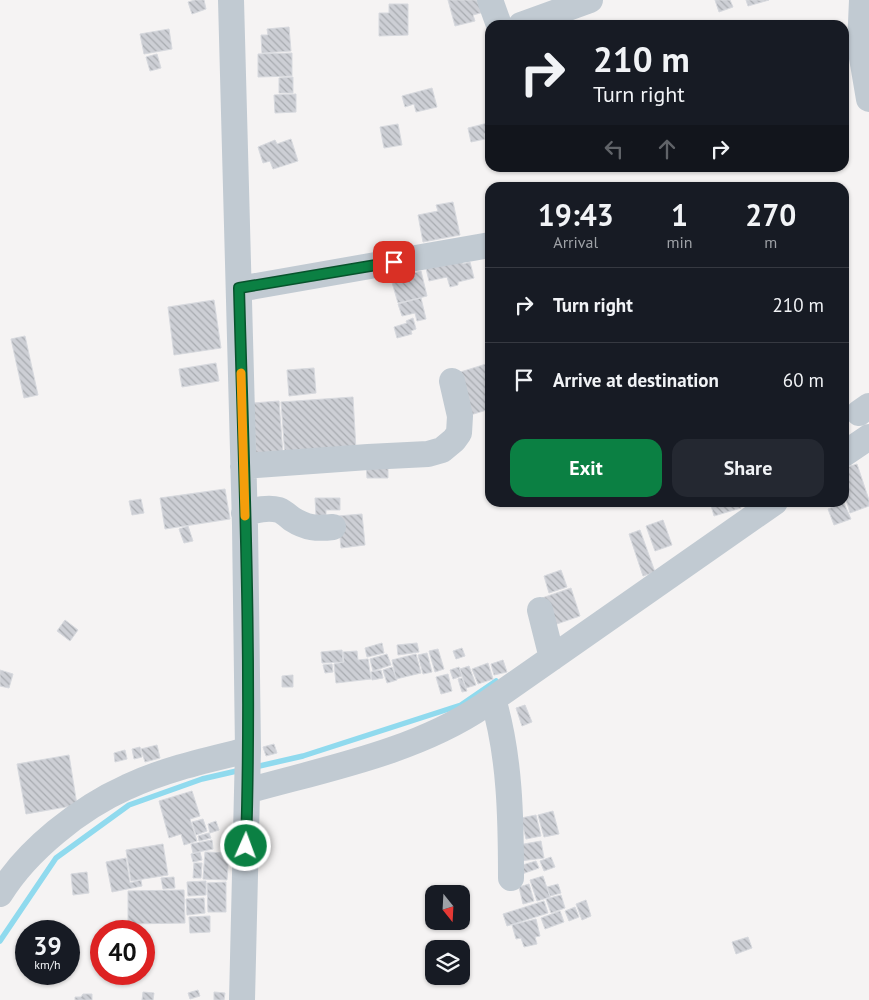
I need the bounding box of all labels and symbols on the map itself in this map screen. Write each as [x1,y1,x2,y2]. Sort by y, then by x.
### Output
pin [373,241,415,283]
position arrow [219,819,271,871]
north arrow [425,885,470,930]
speed limit sign: 40 [90,920,155,985]

